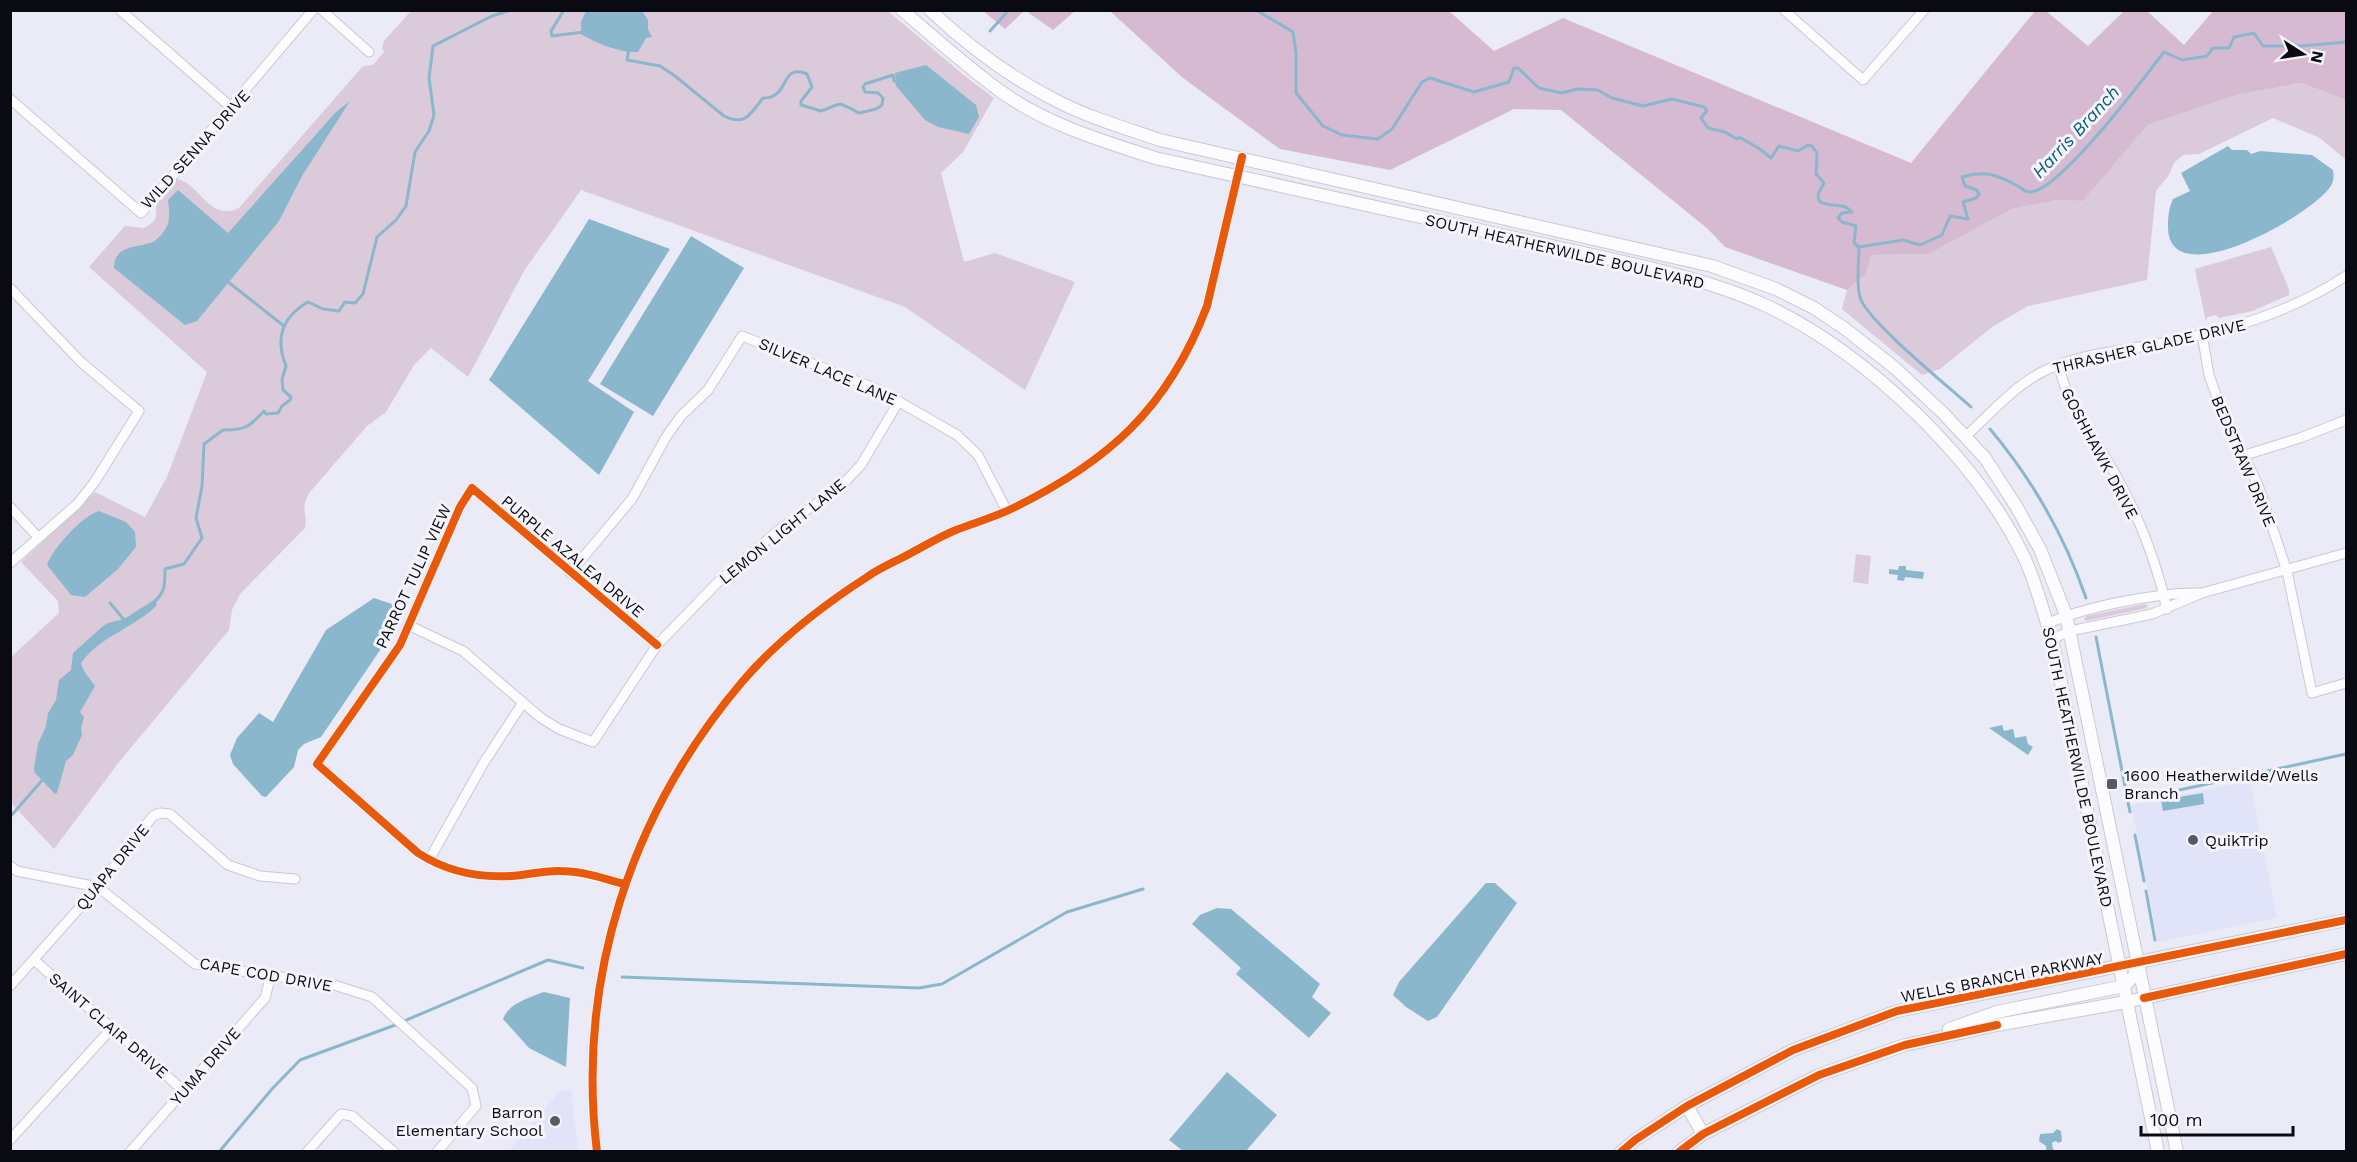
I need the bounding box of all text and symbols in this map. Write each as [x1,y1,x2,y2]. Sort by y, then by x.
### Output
north arrow [2273,24,2333,84]
text: N [2307,49,2328,65]
water label: Harris Branch [2028,81,2124,182]
street label: WILD SENNA DRIVE [137,86,254,213]
street label: SOUTH HEATHERWILDE BOULEVARD [1423,210,1706,293]
street label: THRASHER GLADE DRIVE [2051,315,2247,378]
street label: SILVER LACE LANE [756,334,900,409]
street label: GOSHHAWK DRIVE [2057,384,2142,522]
street label: BEDSTRAW DRIVE [2207,393,2280,529]
street label: LEMON LIGHT LANE [715,475,849,588]
street label: PURPLE AZALEA DRIVE [498,491,648,621]
street label: PARROT TULIP VIEW [372,501,455,651]
street label: SOUTH HEATHERWILDE BOULEVARD [2038,625,2117,909]
place label: 1600 Heatherwilde/Wells Branch [2124,766,2318,803]
marker: 1600 Heatherwilde/Wells Branch [2105,777,2119,791]
street label: QUAPA DRIVE [72,820,153,914]
place label: QuikTrip [2205,831,2269,850]
marker: QuikTrip [2186,833,2200,847]
street label: WELLS BRANCH PARKWAY [1899,949,2105,1006]
street label: CAPE COD DRIVE [198,953,334,996]
street label: SAINT CLAIR DRIVE [45,969,172,1082]
street label: YUMA DRIVE [166,1023,244,1109]
scale bar [2141,1099,2292,1137]
place label: Barron Elementary School [396,1103,543,1140]
text: 100 m [2150,1109,2203,1130]
marker: Barron Elementary School [548,1114,562,1128]

